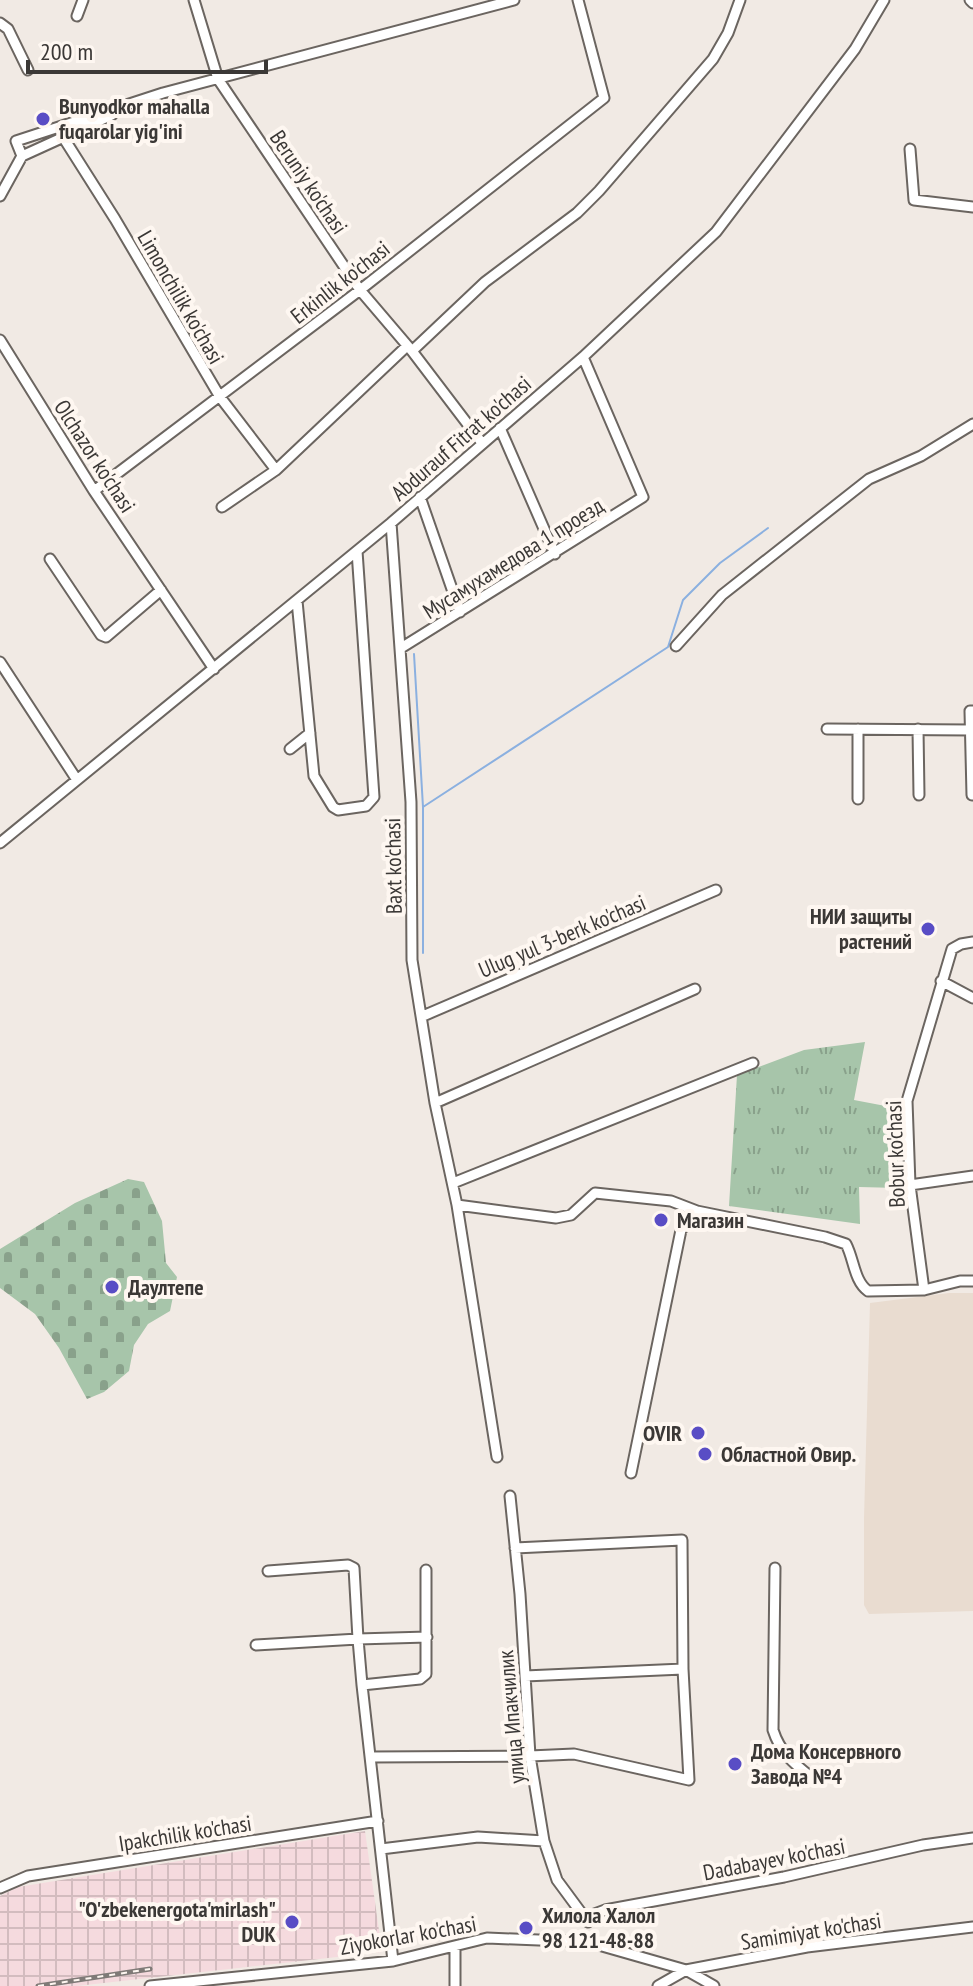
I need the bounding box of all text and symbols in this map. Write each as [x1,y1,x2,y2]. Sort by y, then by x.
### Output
scale bar [28,24,266,74]
text: 200 m [40,36,93,67]
place label: Bunyodkor mahalla fuqarolar yig'ini [59,92,210,145]
marker: Bunyodkor mahalla fuqarolar yig'ini [34,110,52,128]
street label: Beruniy ko'chasi [264,125,354,239]
street label: Limonchilik ko'chasi [131,225,231,369]
street label: Erkinlik ko'chasi [285,234,395,330]
street label: Abdurauf Fitrat ko'chasi [385,369,537,507]
street label: Olchazor ko'chasi [48,394,142,518]
street label: Мусамухамедова 1 проезд [418,491,609,625]
street label: Baxt ko'chasi [378,818,408,914]
street label: Ulug yul 3-berk ko'chasi [474,888,650,984]
place label: НИИ защиты растений [810,902,912,955]
marker: НИИ защиты растений [919,920,937,938]
street label: Bobur ko'chasi [879,1100,911,1208]
place label: Магазин [677,1206,744,1234]
marker: Магазин [652,1211,670,1229]
place label: Даултепе [128,1273,204,1301]
marker: Даултепе [103,1278,121,1296]
place label: OVIR [643,1419,682,1447]
marker: OVIR [689,1424,707,1442]
place label: Областной Овир. [721,1440,856,1468]
marker: Областной Овир. [696,1445,714,1463]
street label: улица Ипакчилик [491,1649,531,1785]
place label: Дома Консервного Завода №4 [751,1737,902,1790]
marker: Дома Консервного Завода №4 [726,1755,744,1773]
street label: Ipakchilik ko'chasi [117,1809,253,1857]
street label: Dadabayev ko'chasi [701,1832,847,1886]
place label: "O'zbekenergota'mirlash" DUK [78,1895,277,1948]
place label: Хилола Халол 98 121-48-88 [542,1901,655,1954]
street label: Samimiyat ko'chasi [739,1906,883,1956]
street label: Ziyokorlar ko'chasi [338,1909,478,1961]
marker: "O'zbekenergota'mirlash" DUK [283,1913,301,1931]
marker: Хилола Халол 98 121-48-88 [517,1919,535,1937]

